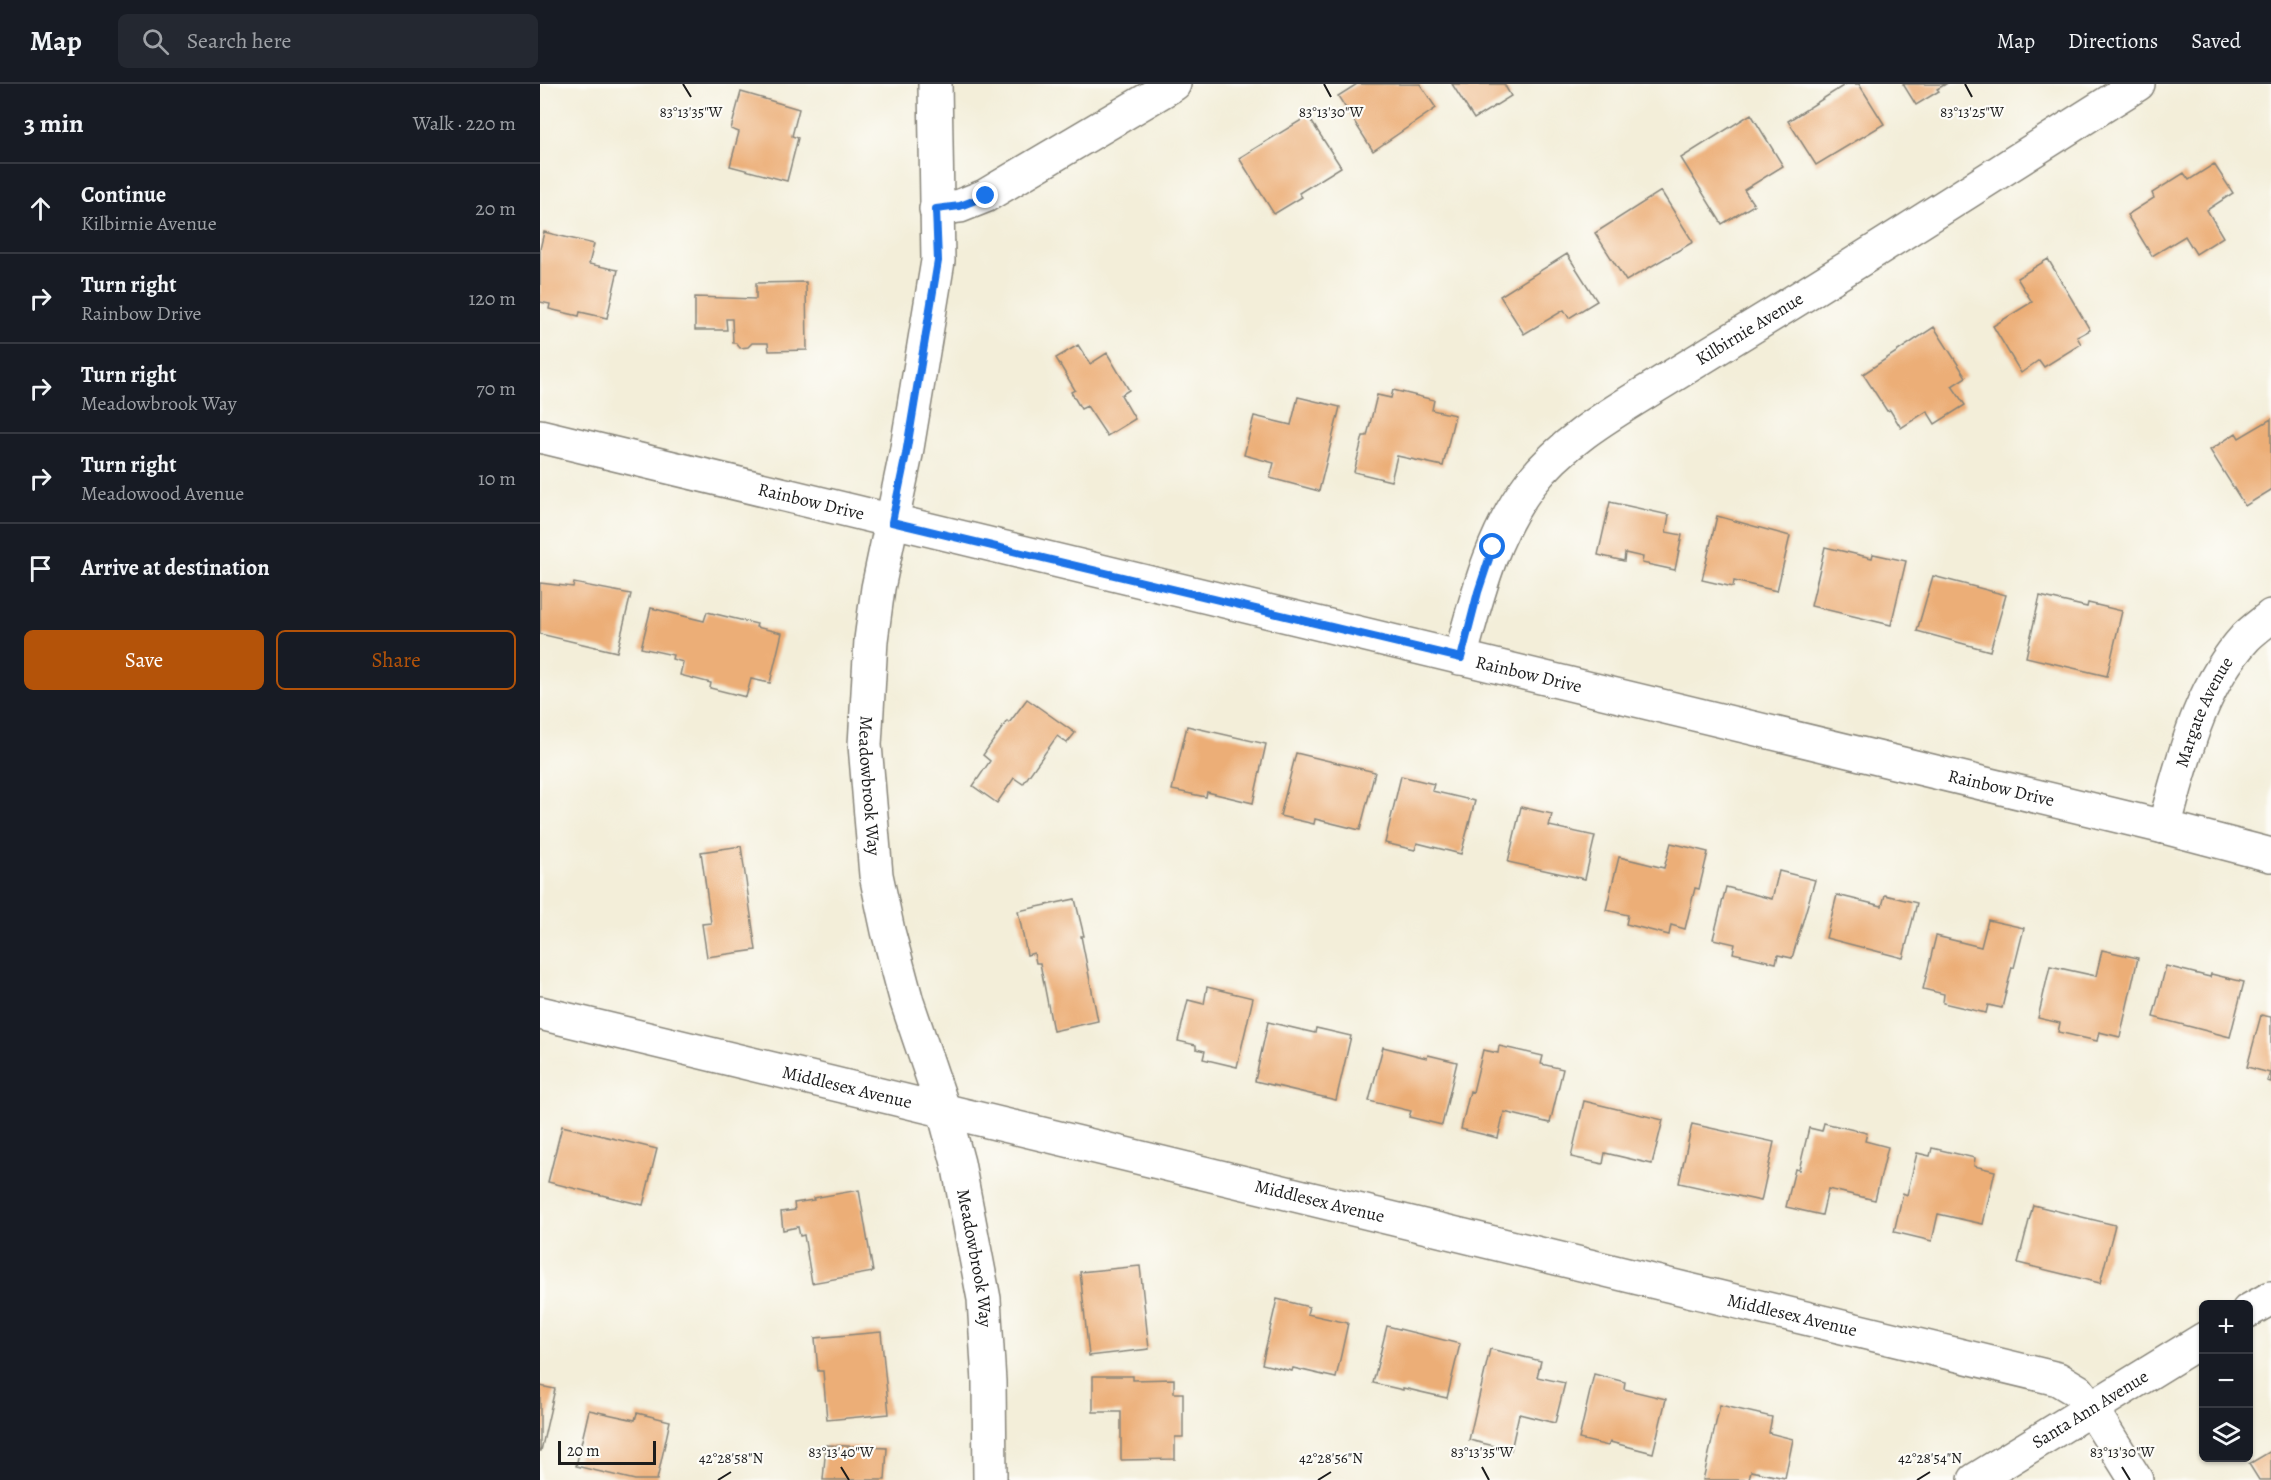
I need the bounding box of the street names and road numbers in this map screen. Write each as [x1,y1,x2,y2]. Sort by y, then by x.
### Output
street label: Kilbirnie Avenue [1691,286,1808,371]
street label: Rainbow Drive [756,477,867,526]
street label: Rainbow Drive [1473,650,1584,698]
street label: Margate Avenue [2169,652,2239,770]
street label: Meadowbrook Way [853,715,886,857]
street label: Rainbow Drive [1946,763,2057,812]
street label: Middlesex Avenue [780,1060,915,1114]
street label: Middlesex Avenue [1252,1174,1387,1228]
street label: Meadowbrook Way [951,1187,998,1329]
street label: Middlesex Avenue [1725,1288,1859,1342]
street label: Santa Ann Avenue [2027,1364,2153,1454]

